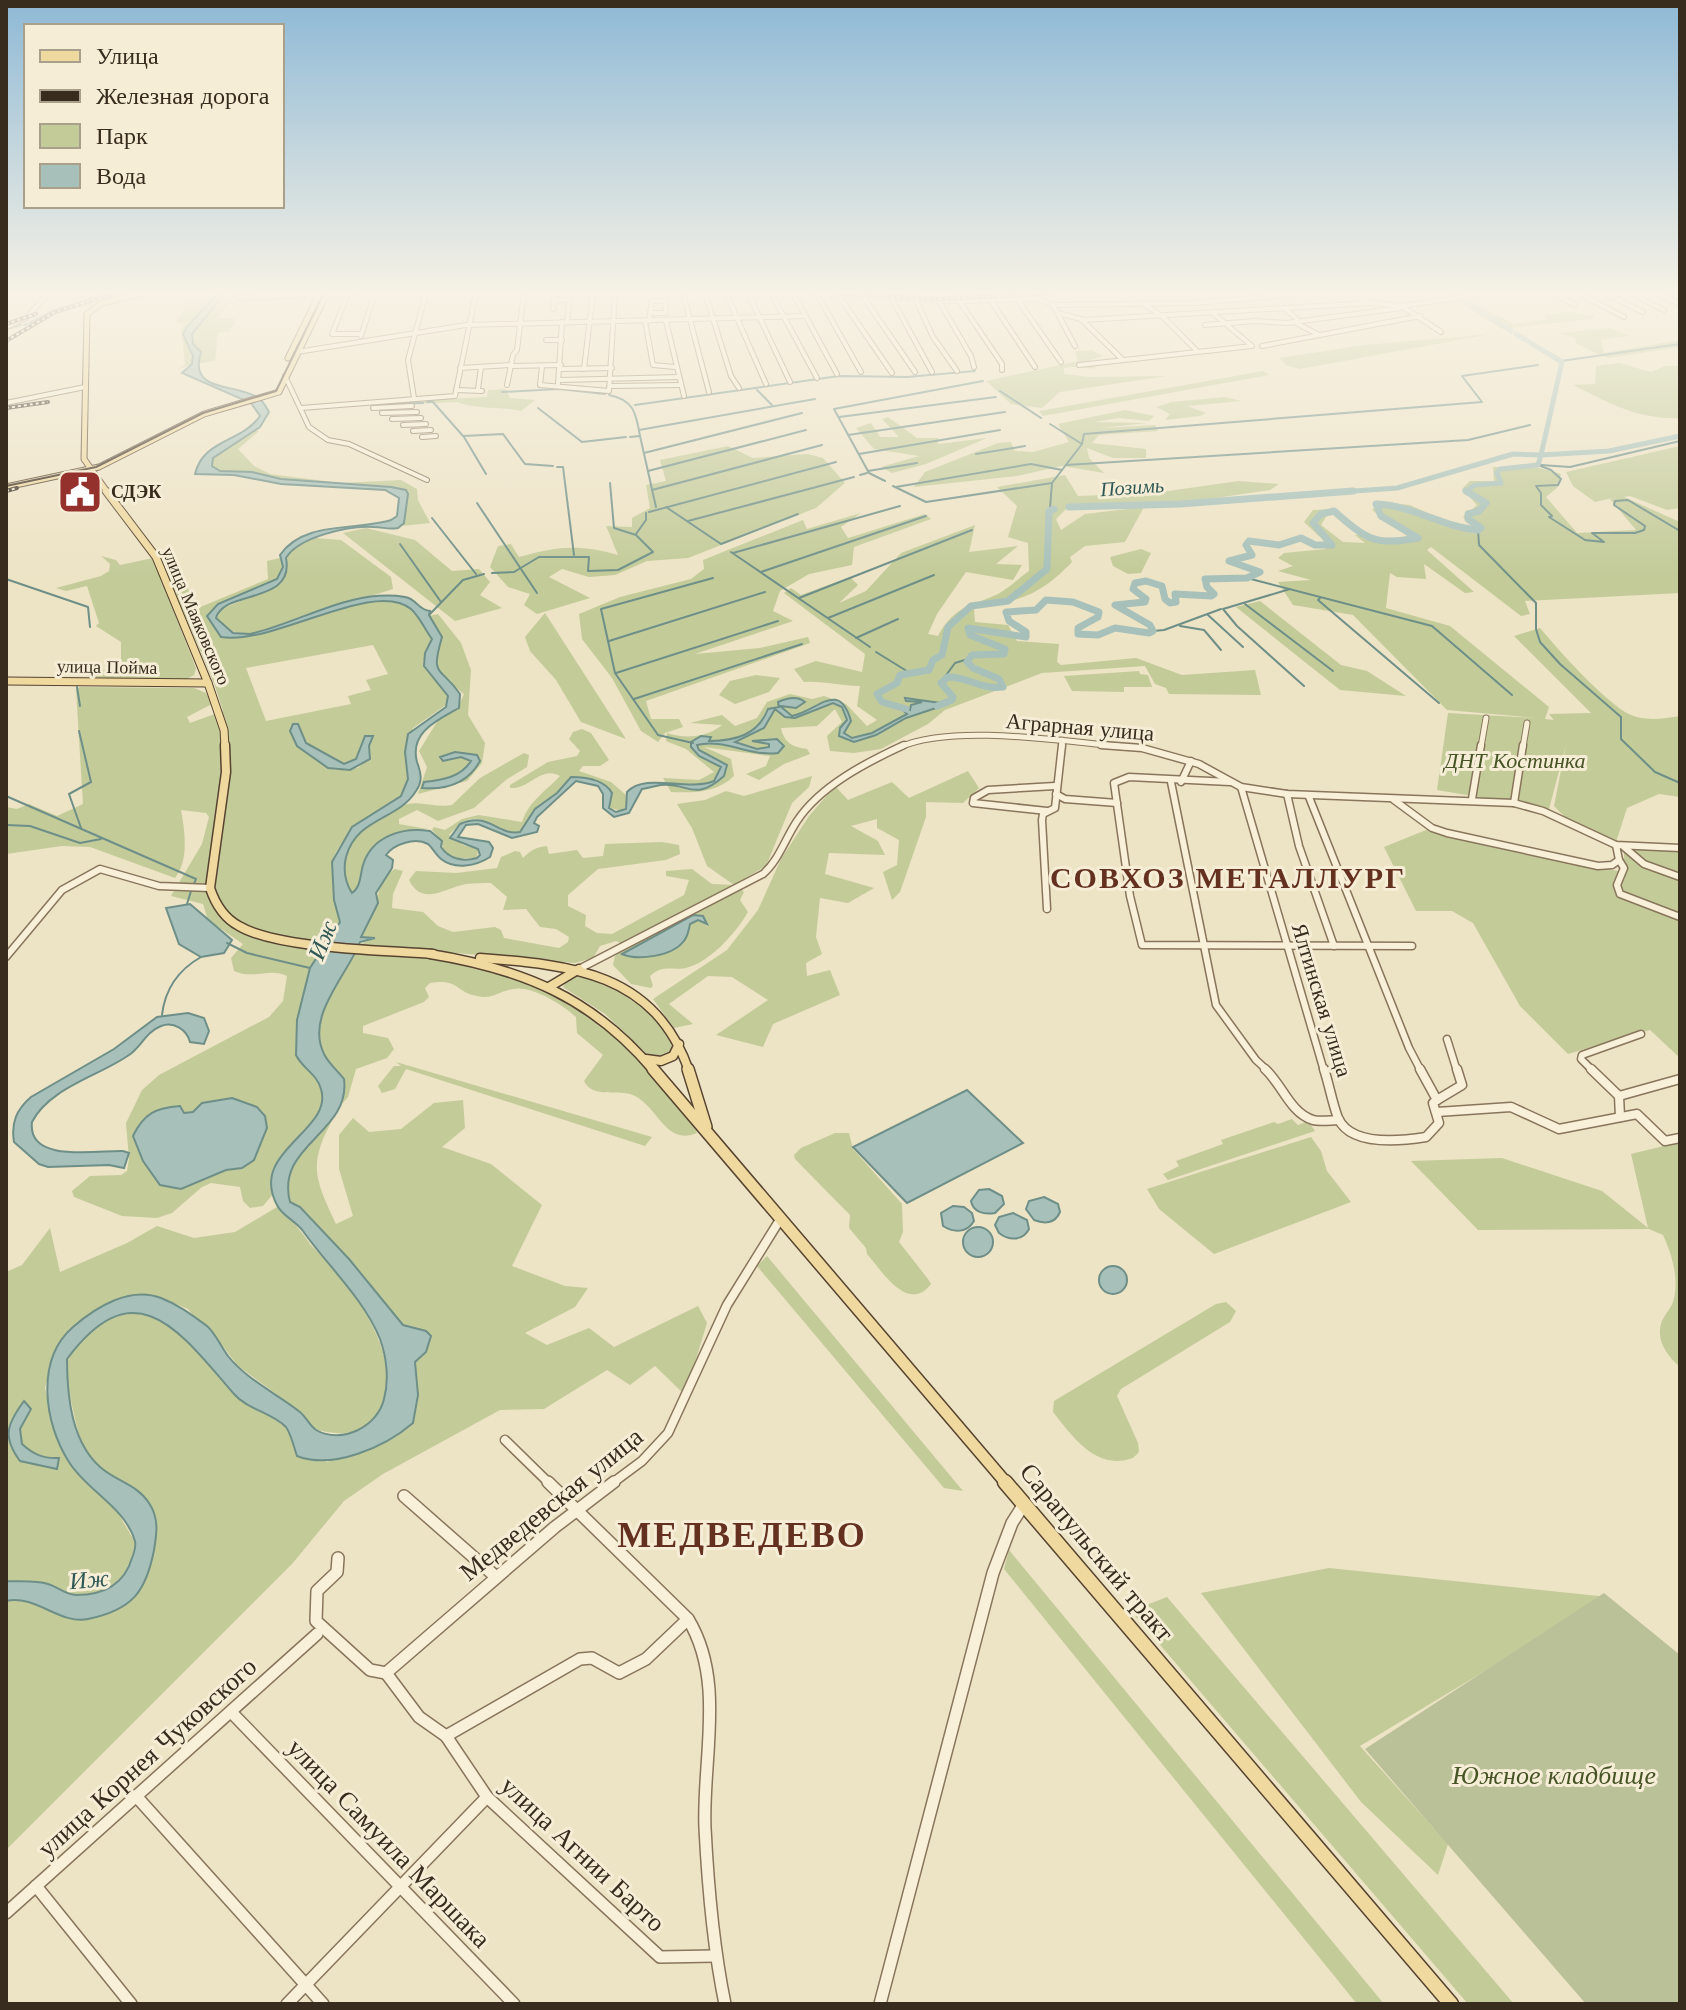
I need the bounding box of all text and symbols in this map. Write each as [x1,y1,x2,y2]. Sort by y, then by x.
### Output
legend [24,24,284,208]
text: Улица [96,41,159,70]
text: Железная дорога [96,81,270,110]
text: Парк [96,121,148,150]
text: Вода [96,161,147,190]
public building icon: СДЭК [56,468,104,516]
water label: Позимь [1098,473,1165,501]
place label: СДЭК [111,481,161,503]
street label: улица Маяковского [157,544,235,688]
street label: улица Пойма [57,655,157,679]
street label: Аграрная улица [1005,707,1156,747]
park label: ДНТ Костинка [1442,747,1586,774]
district label: СОВХОЗ МЕТАЛЛУРГ [1050,859,1406,896]
water label: Иж [301,916,343,965]
street label: Ялтинская улица [1286,920,1358,1080]
street label: Медведевская улица [453,1420,649,1588]
street label: Сарапульский тракт [1013,1456,1181,1648]
district label: МЕДВЕДЕВО [617,1512,867,1557]
water label: Иж [67,1563,110,1595]
street label: улица Корнея Чуковского [31,1650,263,1864]
street label: улица Самуила Маршака [281,1732,498,1955]
park label: Южное кладбище [1451,1759,1656,1791]
street label: улица Агнии Барто [494,1770,672,1938]

